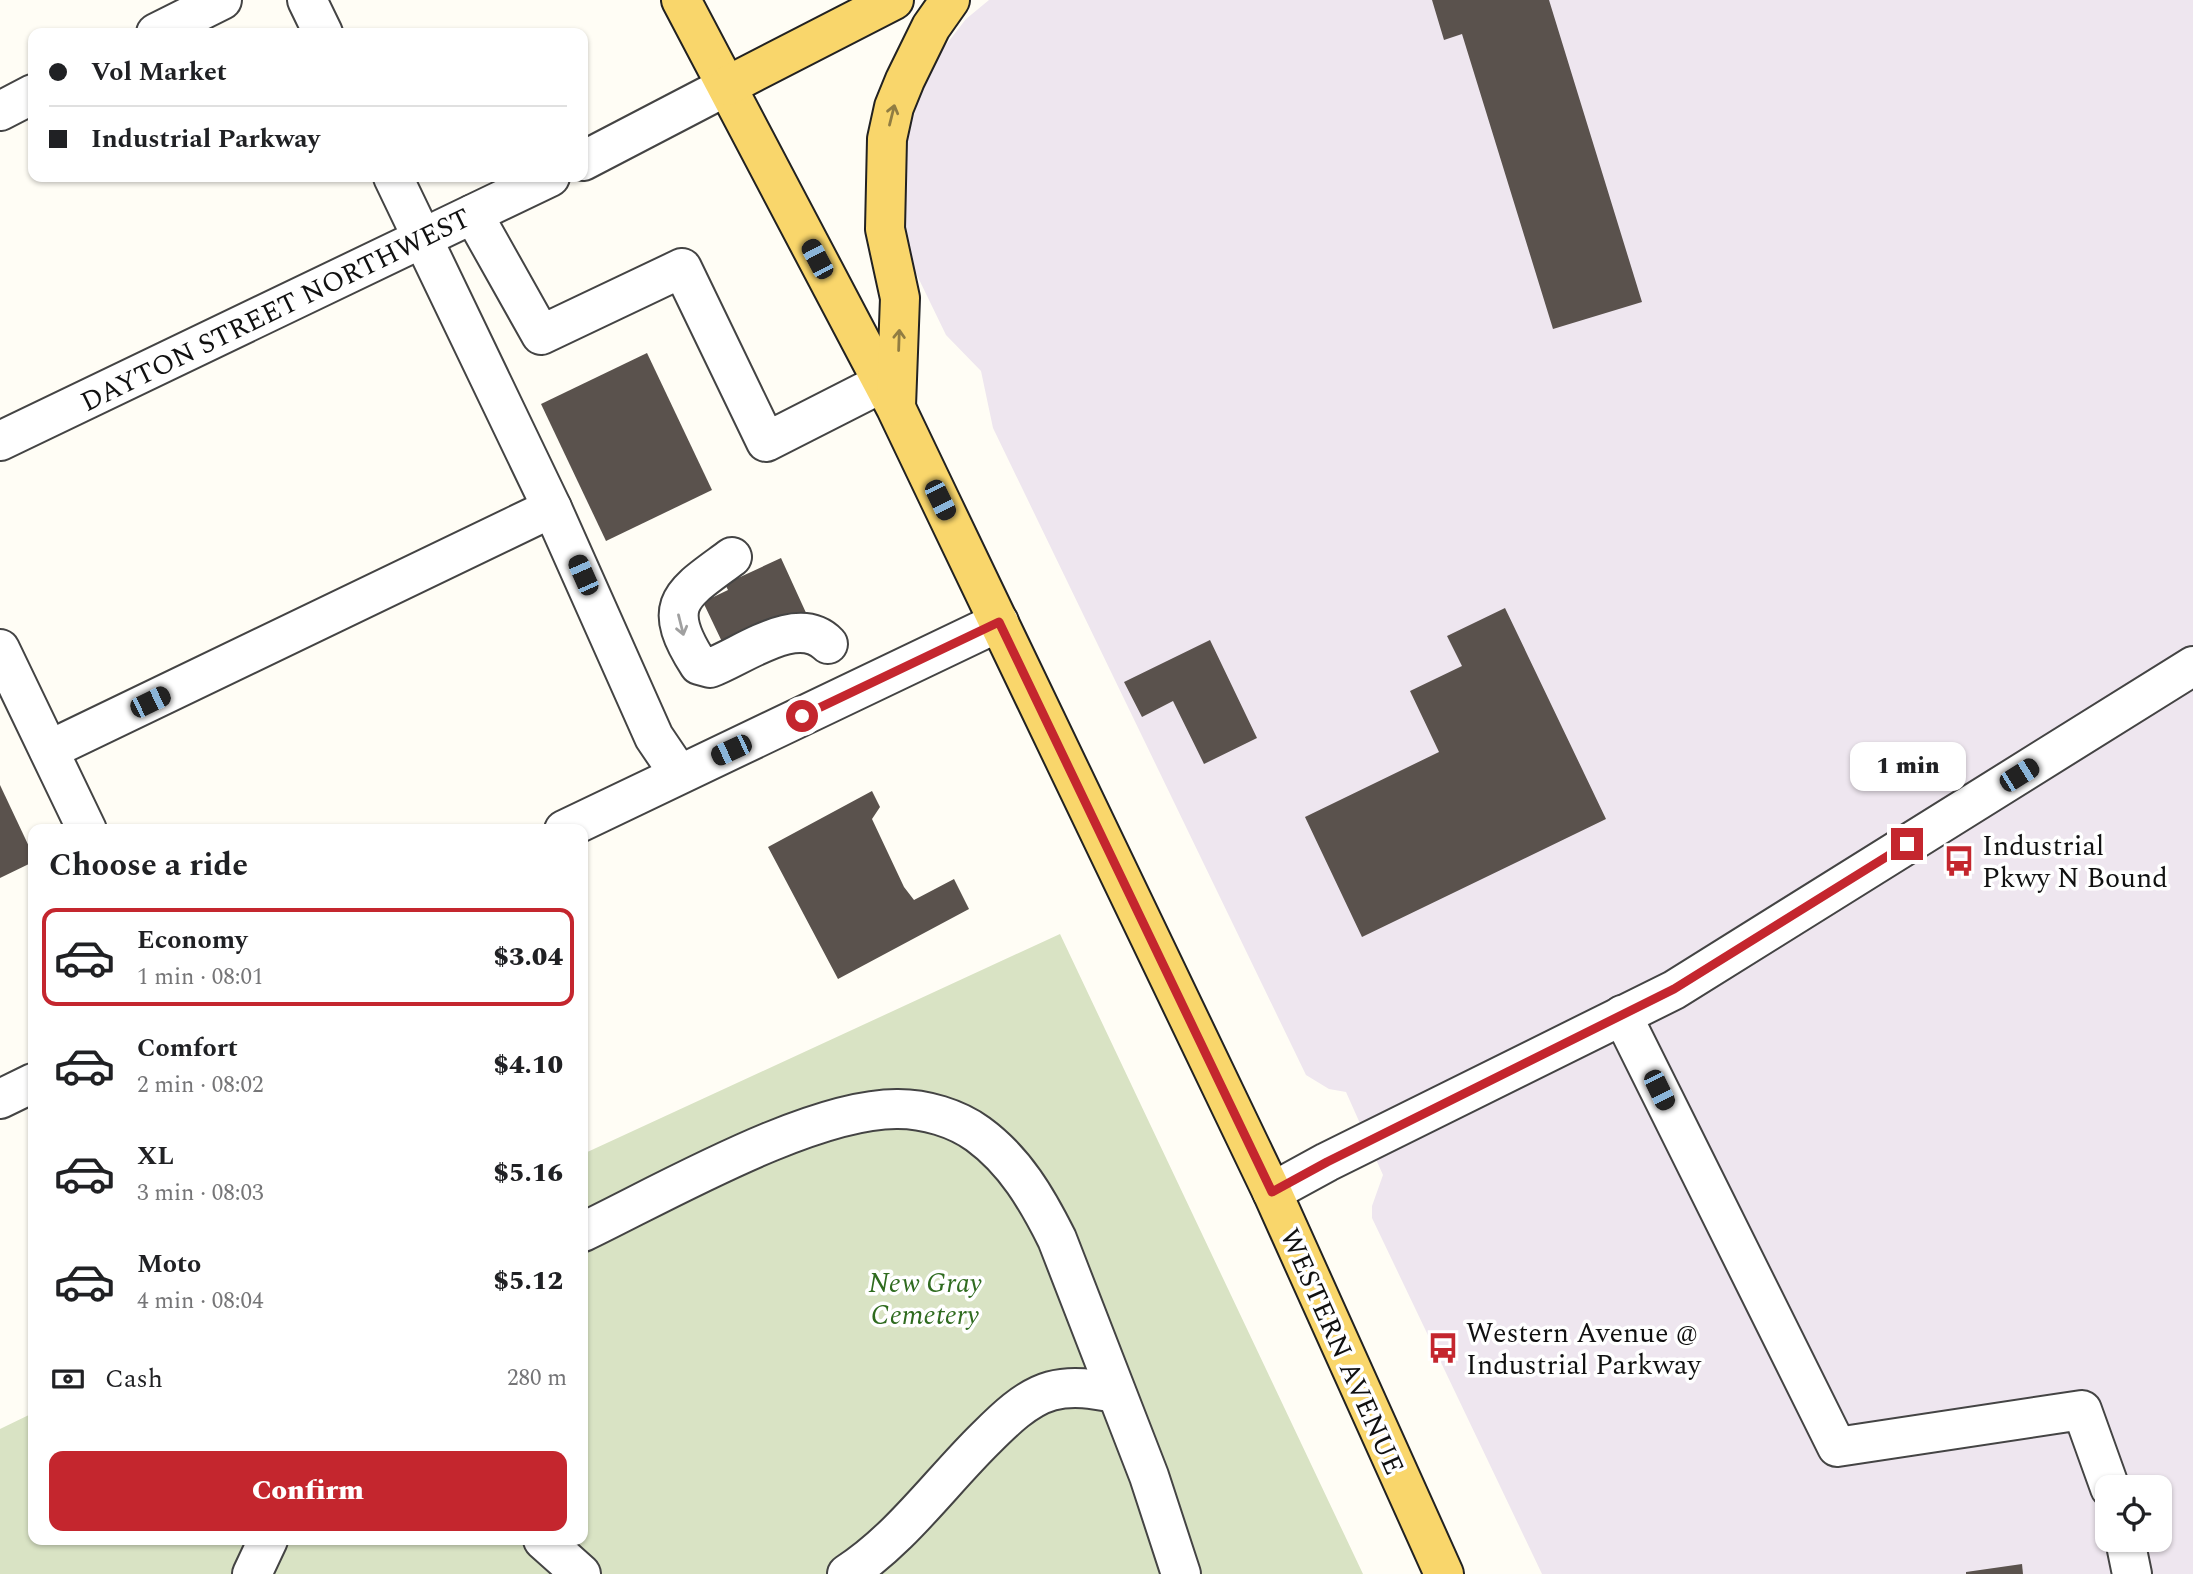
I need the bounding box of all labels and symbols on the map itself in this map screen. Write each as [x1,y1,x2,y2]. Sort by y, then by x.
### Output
one-way arrow [886,104,899,127]
street label: DAYTON STREET NORTHWEST [73,197,478,424]
car [798,236,837,282]
one-way arrow [892,329,905,352]
car [922,477,959,523]
car [565,552,602,598]
one-way arrow [675,613,688,636]
car [127,683,174,721]
route start [786,700,818,732]
car [708,732,755,768]
callout: 1 min [1849,742,1965,792]
car [1996,755,2043,795]
place label: Industrial Pkwy N Bound [1982,825,2168,900]
route end [1891,828,1923,860]
bus stop icon: Industrial Pkwy N Bound [1942,844,1976,878]
car [1641,1067,1678,1113]
street label: WESTERN AVENUE [1268,1221,1415,1482]
park label: New Gray Cemetery [868,1262,982,1337]
place label: Western Avenue @ Industrial Parkway [1466,1312,1703,1387]
bus stop icon: Western Avenue @ Industrial Parkway [1426,1331,1460,1365]

